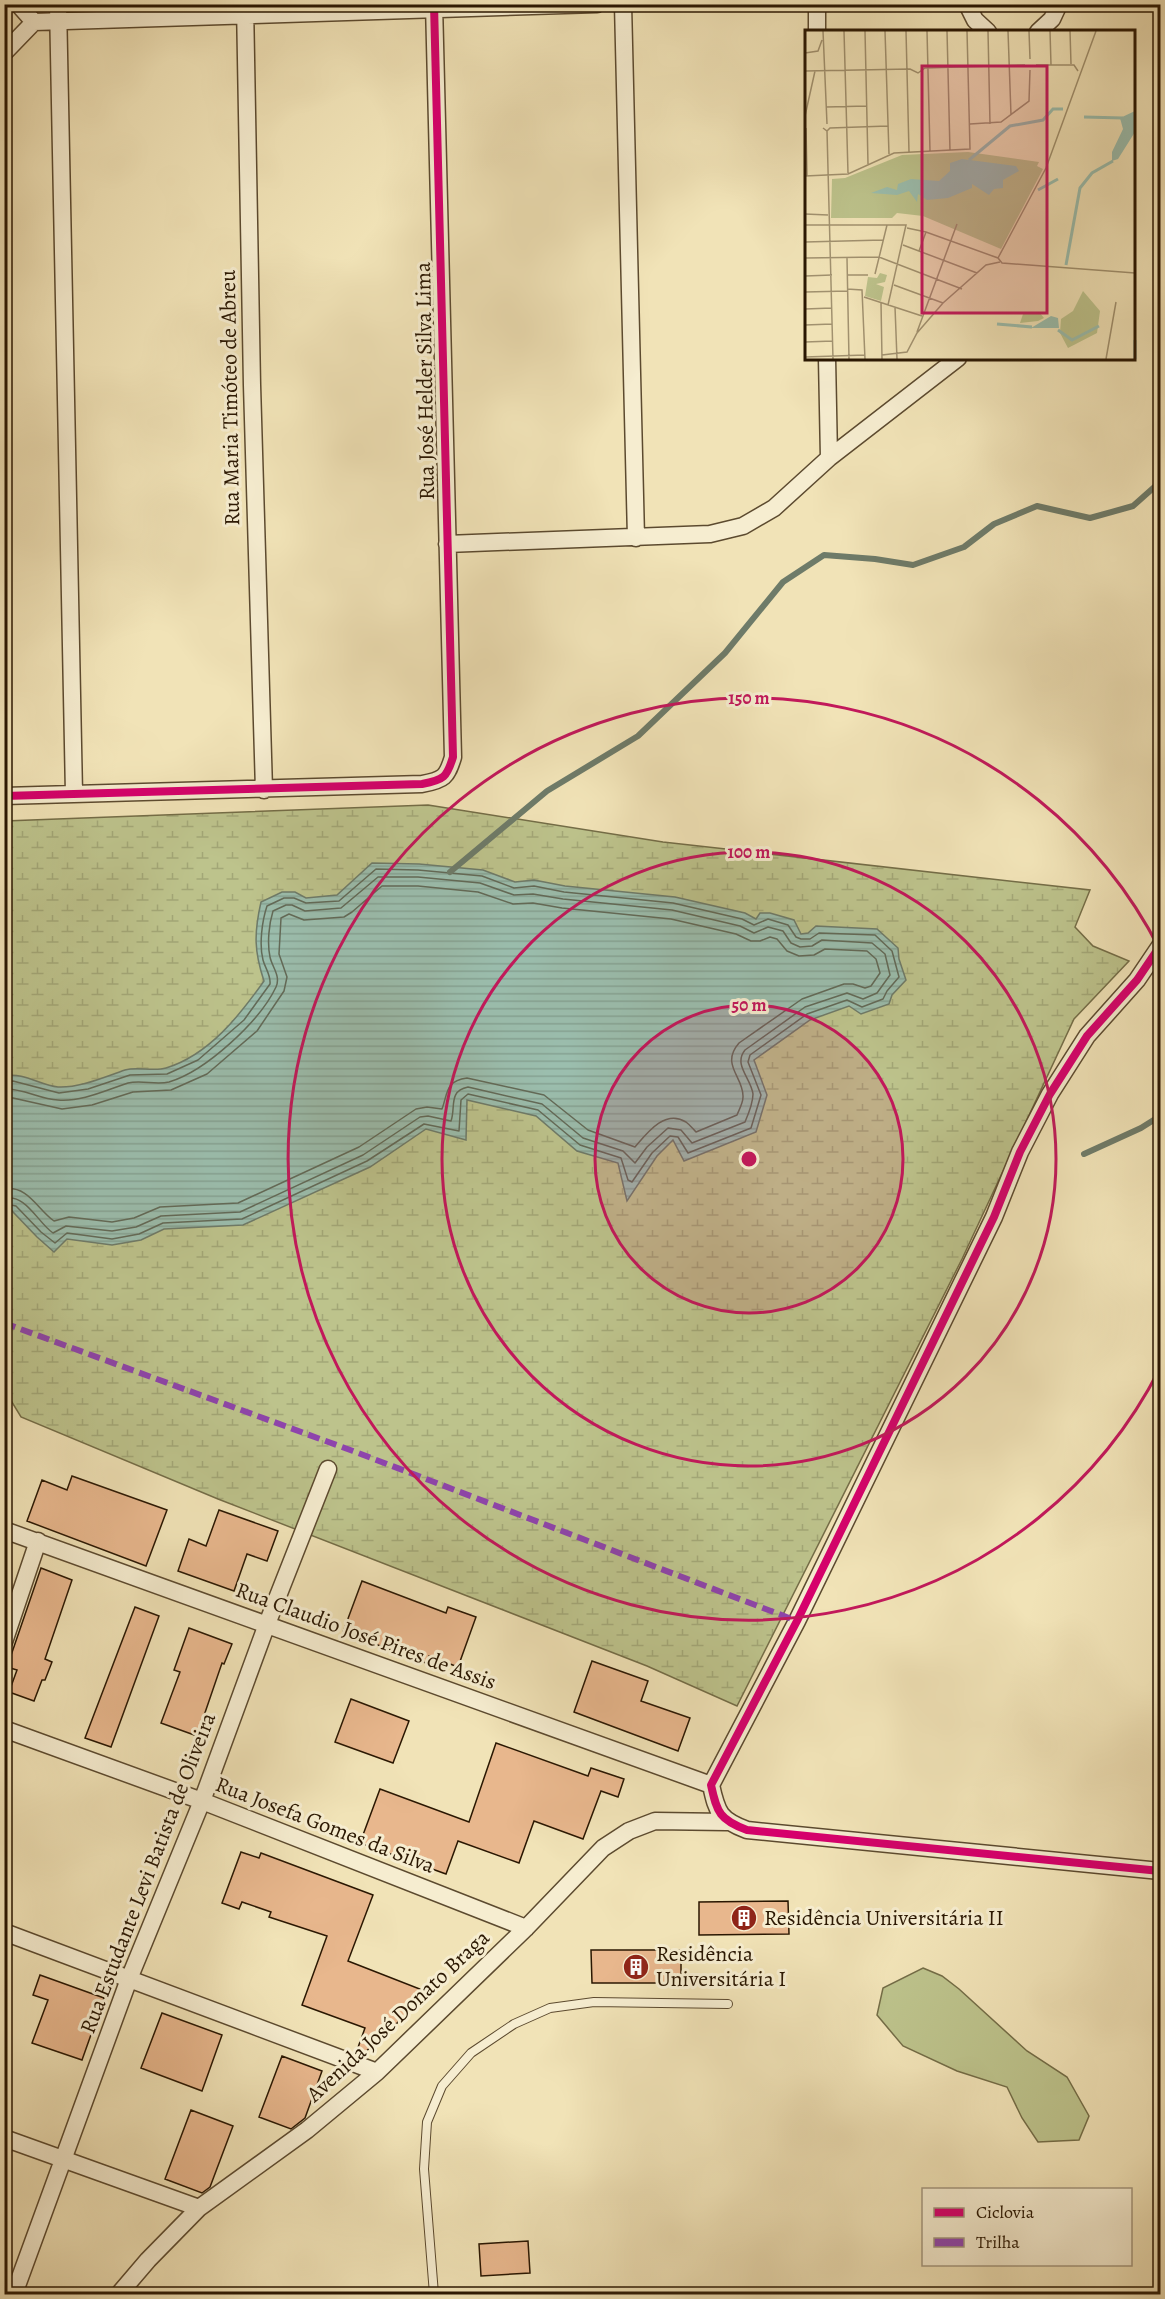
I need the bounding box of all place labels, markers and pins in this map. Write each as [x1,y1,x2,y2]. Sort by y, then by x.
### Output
centre of rings [739,1149,759,1169]
building icon: Residência Universitária II [729,1903,759,1933]
place label: Residência Universitária II [764,1903,1004,1933]
place label: Residência Universitária I [656,1939,786,1994]
building icon: Residência Universitária I [621,1952,651,1982]

